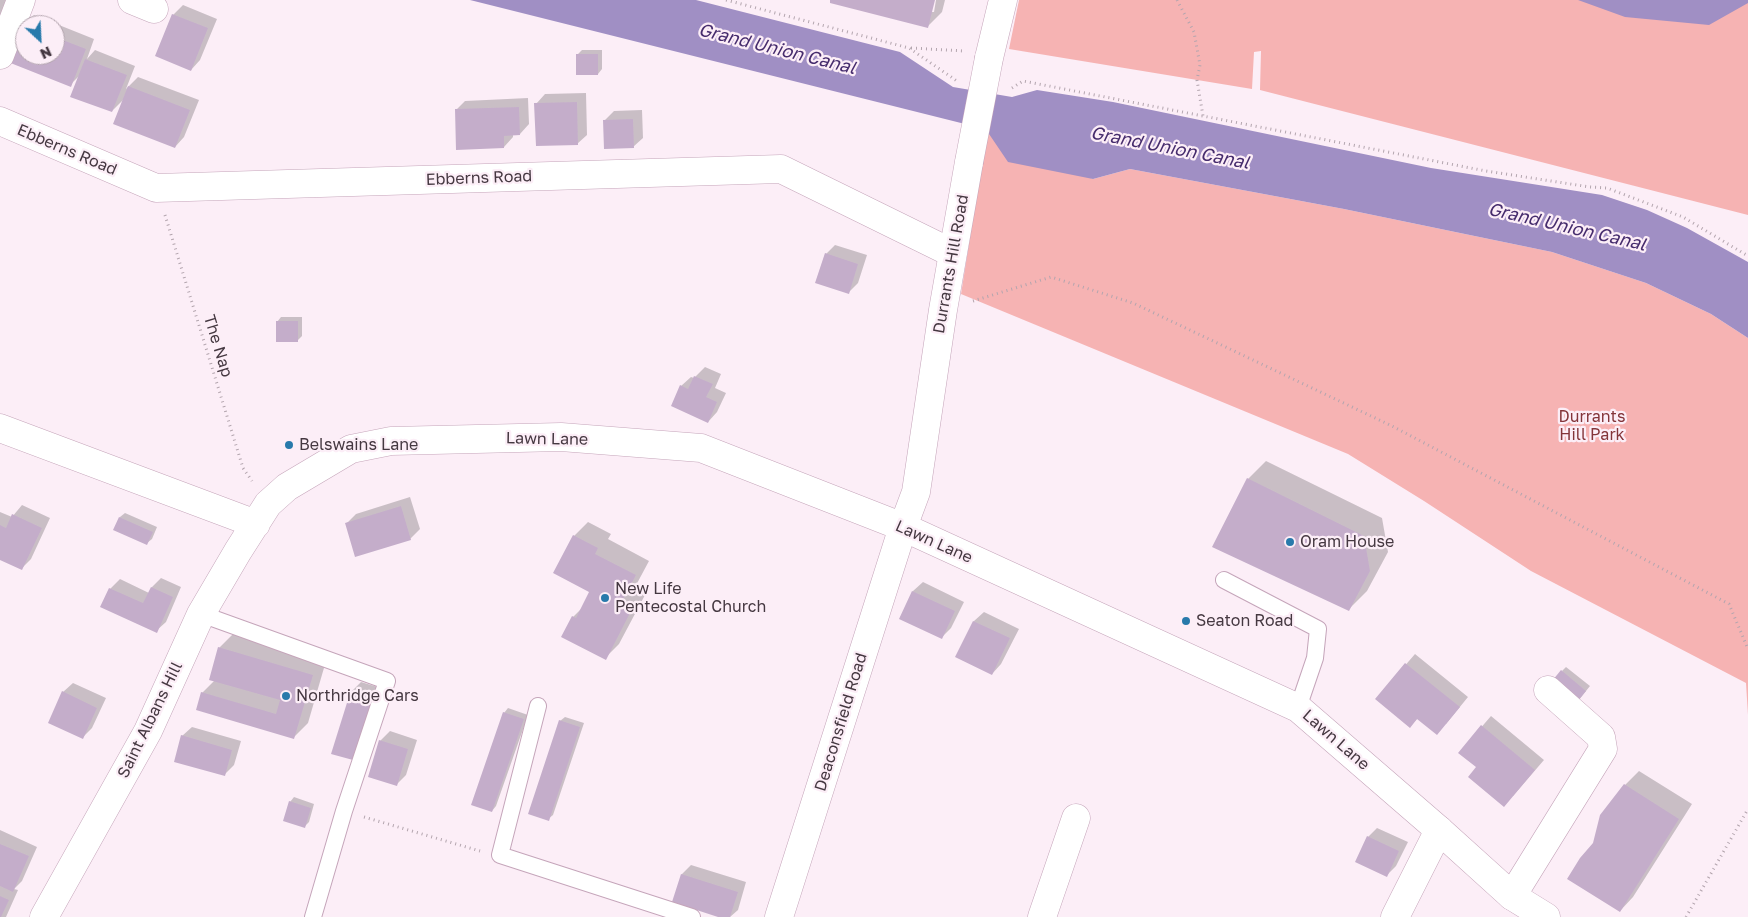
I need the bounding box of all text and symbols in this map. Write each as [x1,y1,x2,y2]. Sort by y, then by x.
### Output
north arrow [15,15,65,65]
water label: Grand Union Canal [696,19,858,79]
text: N [38,43,55,63]
street label: Ebberns Road [14,120,120,180]
water label: Grand Union Canal [1089,122,1251,174]
street label: Ebberns Road [425,167,533,189]
street label: Durrants Hill Road [929,193,973,335]
water label: Grand Union Canal [1486,198,1648,256]
street label: The Nap [199,313,237,379]
park label: Durrants Hill Park [1559,407,1625,445]
street label: Lawn Lane [506,429,588,449]
place label: Belswains Lane [299,435,418,455]
marker: Belswains Lane [283,439,295,451]
street label: Lawn Lane [892,516,976,568]
place label: Oram House [1300,532,1394,552]
marker: Oram House [1284,536,1296,548]
place label: New Life Pentecostal Church [615,579,766,617]
marker: New Life Pentecostal Church [599,592,611,604]
place label: Seaton Road [1196,611,1293,631]
marker: Seaton Road [1180,615,1192,627]
street label: Deaconsfield Road [811,651,871,793]
street label: Saint Albans Hill [114,659,186,781]
place label: Northridge Cars [296,686,419,706]
marker: Northridge Cars [280,690,292,702]
street label: Lawn Lane [1299,706,1373,774]

